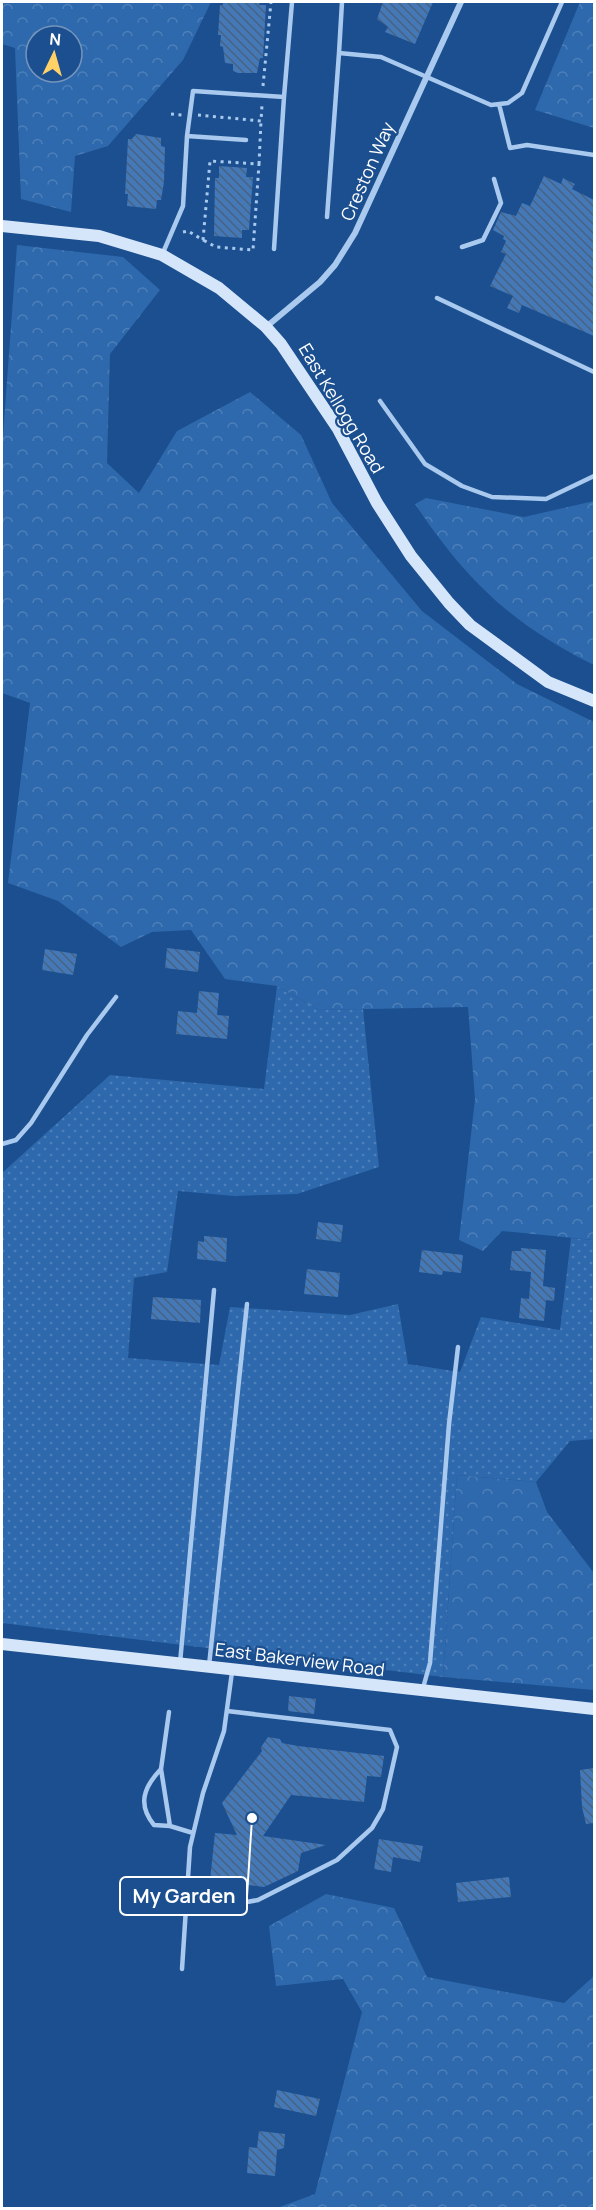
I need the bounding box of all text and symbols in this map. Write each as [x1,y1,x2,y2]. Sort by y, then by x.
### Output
north arrow [24,24,84,84]
text: N [49,28,62,51]
street label: Creston Way [334,117,400,224]
street label: East Kellogg Road [294,339,390,477]
street label: East Bakerview Road [214,1637,386,1681]
callout: My Garden [120,1877,247,1915]
text: My Garden [133,1882,235,1909]

